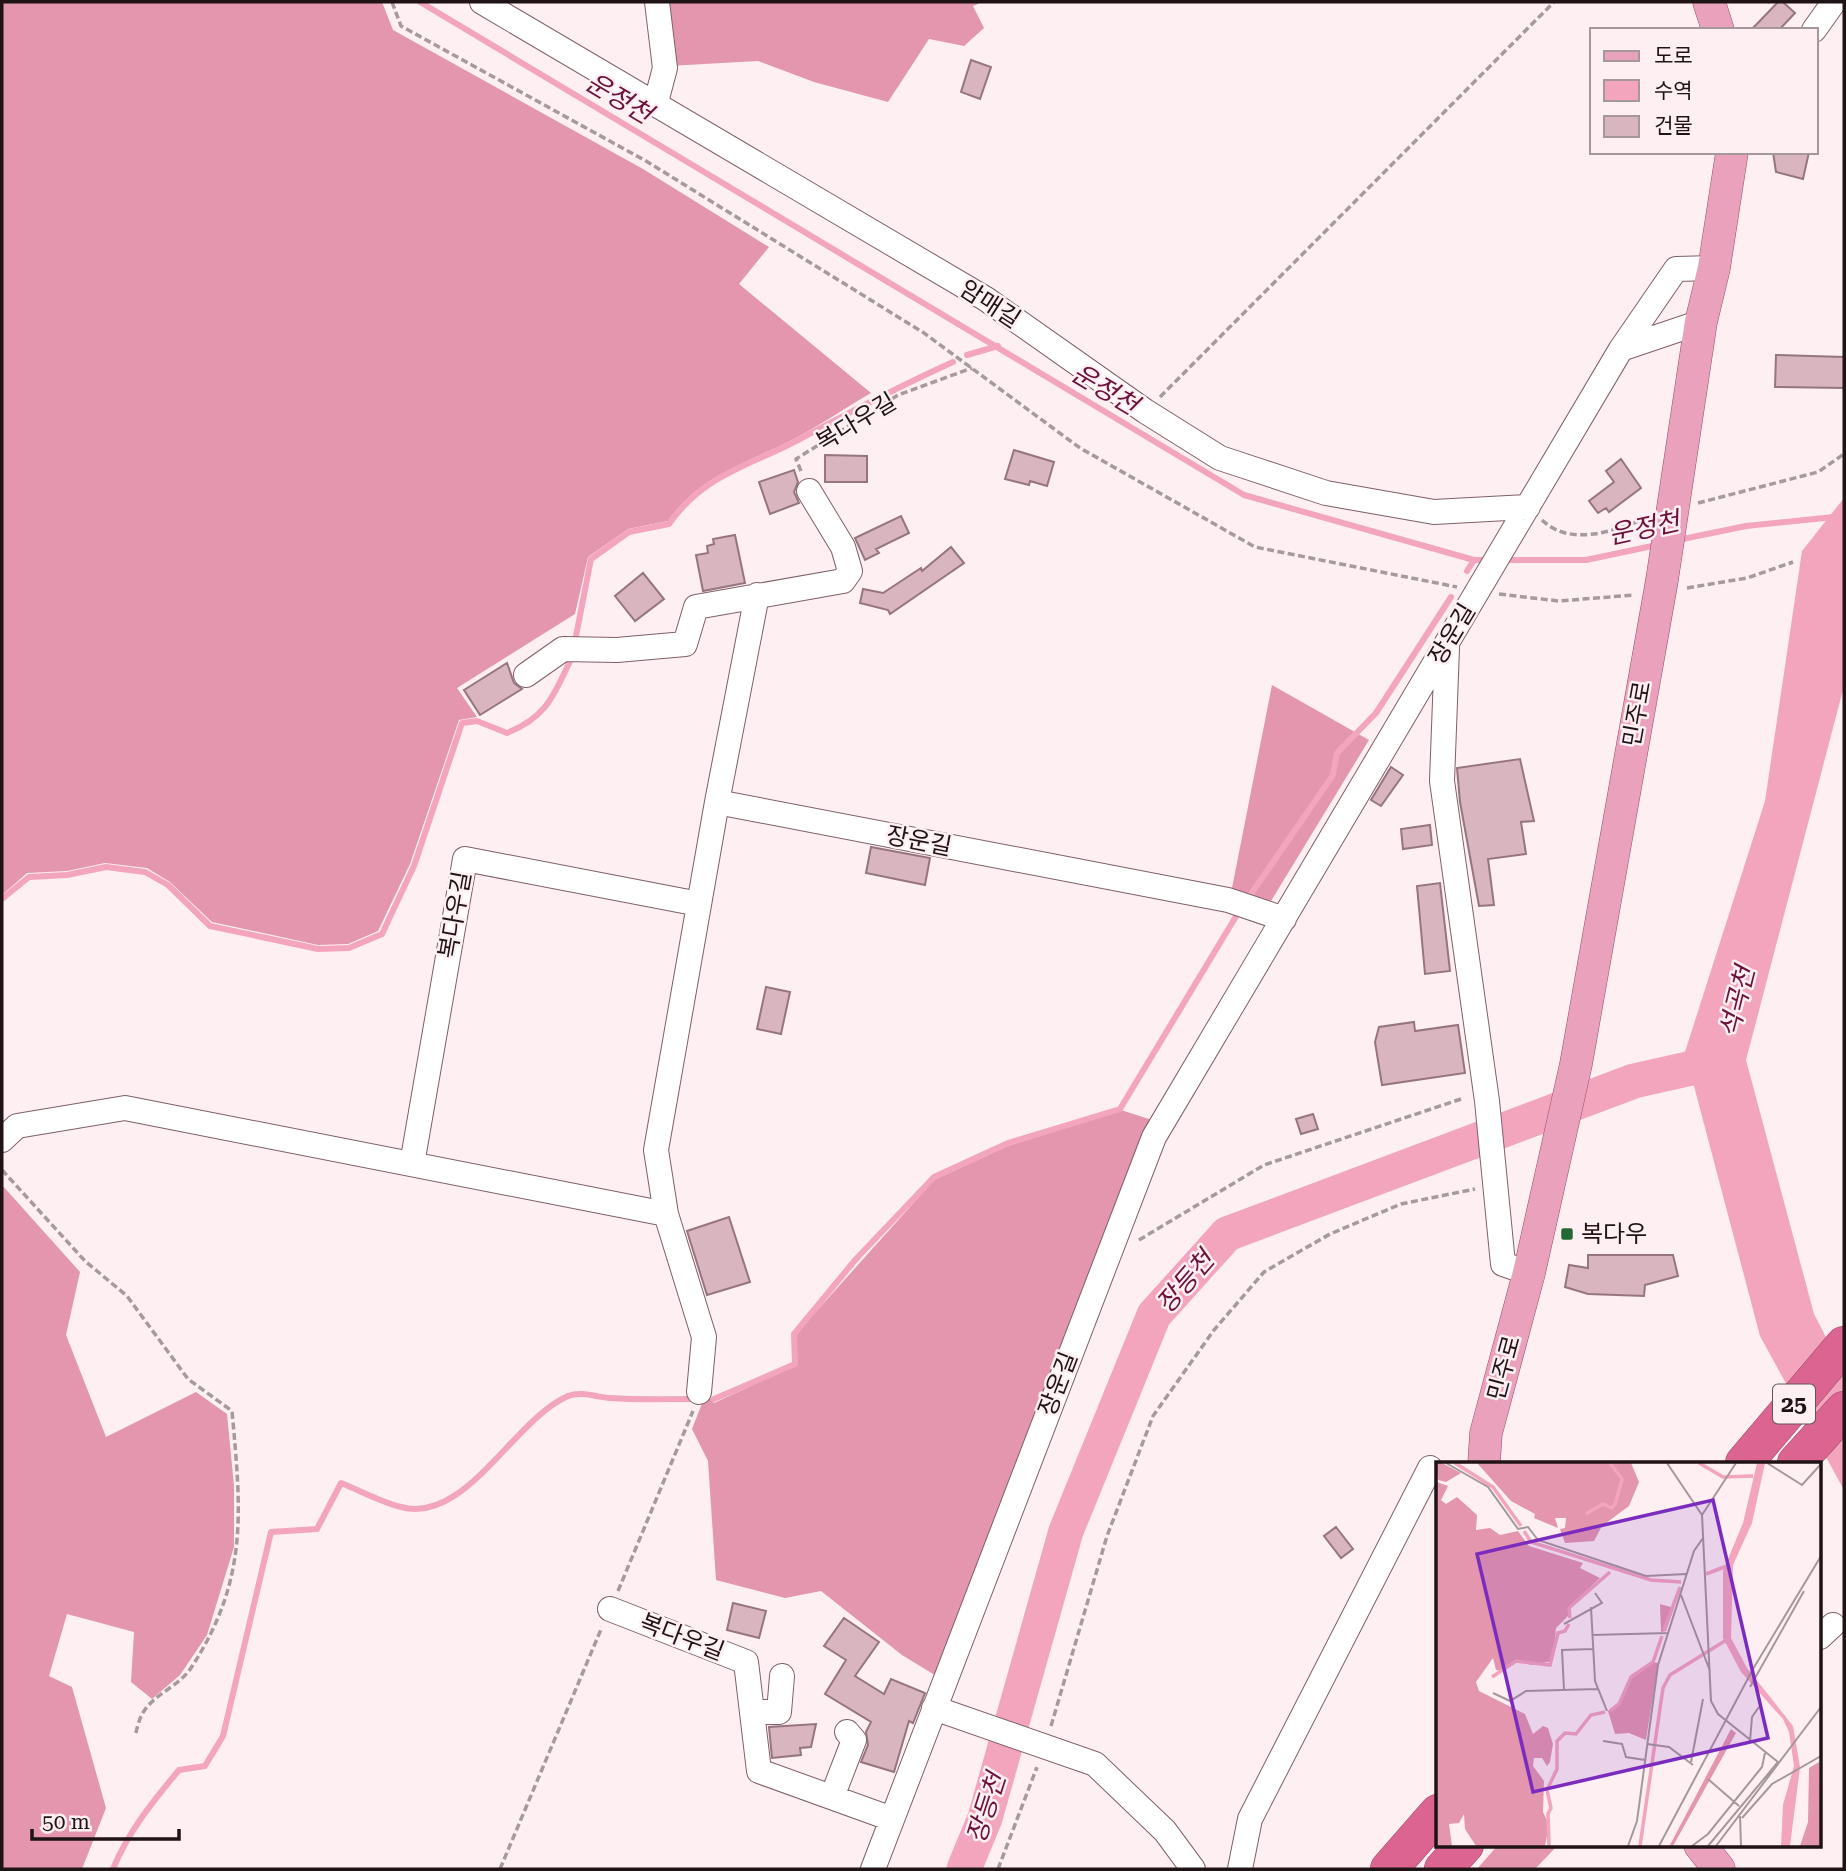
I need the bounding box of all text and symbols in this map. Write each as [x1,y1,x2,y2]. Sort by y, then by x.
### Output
legend [1590,28,1818,154]
text: 도로 [1654,44,1693,68]
water label: 운정천 [581,67,660,131]
text: 수역 [1654,79,1693,103]
text: 건물 [1654,114,1693,138]
street label: 암매길 [955,274,1025,334]
water label: 운정천 [1067,358,1146,422]
street label: 복다우길 [811,387,901,457]
water label: 운정천 [1606,505,1685,550]
street label: 장운길 [1423,598,1481,670]
street label: 민주로 [1617,679,1657,749]
street label: 장운길 [884,821,954,861]
street label: 복다우길 [434,869,476,961]
water label: 석곡천 [1714,961,1761,1040]
place label: 복다우 [1581,1220,1647,1248]
marker: 복다우 [1559,1226,1575,1242]
water label: 장등천 [1150,1243,1222,1319]
street label: 민주로 [1482,1332,1526,1404]
street label: 장운길 [1033,1348,1083,1420]
road number: 25 [1773,1385,1815,1424]
inset map [1436,1462,1822,1846]
street label: 복다우길 [636,1608,728,1666]
water label: 장등천 [961,1766,1012,1847]
scale bar [32,1798,178,1842]
text: 50 m [42,1810,90,1834]

